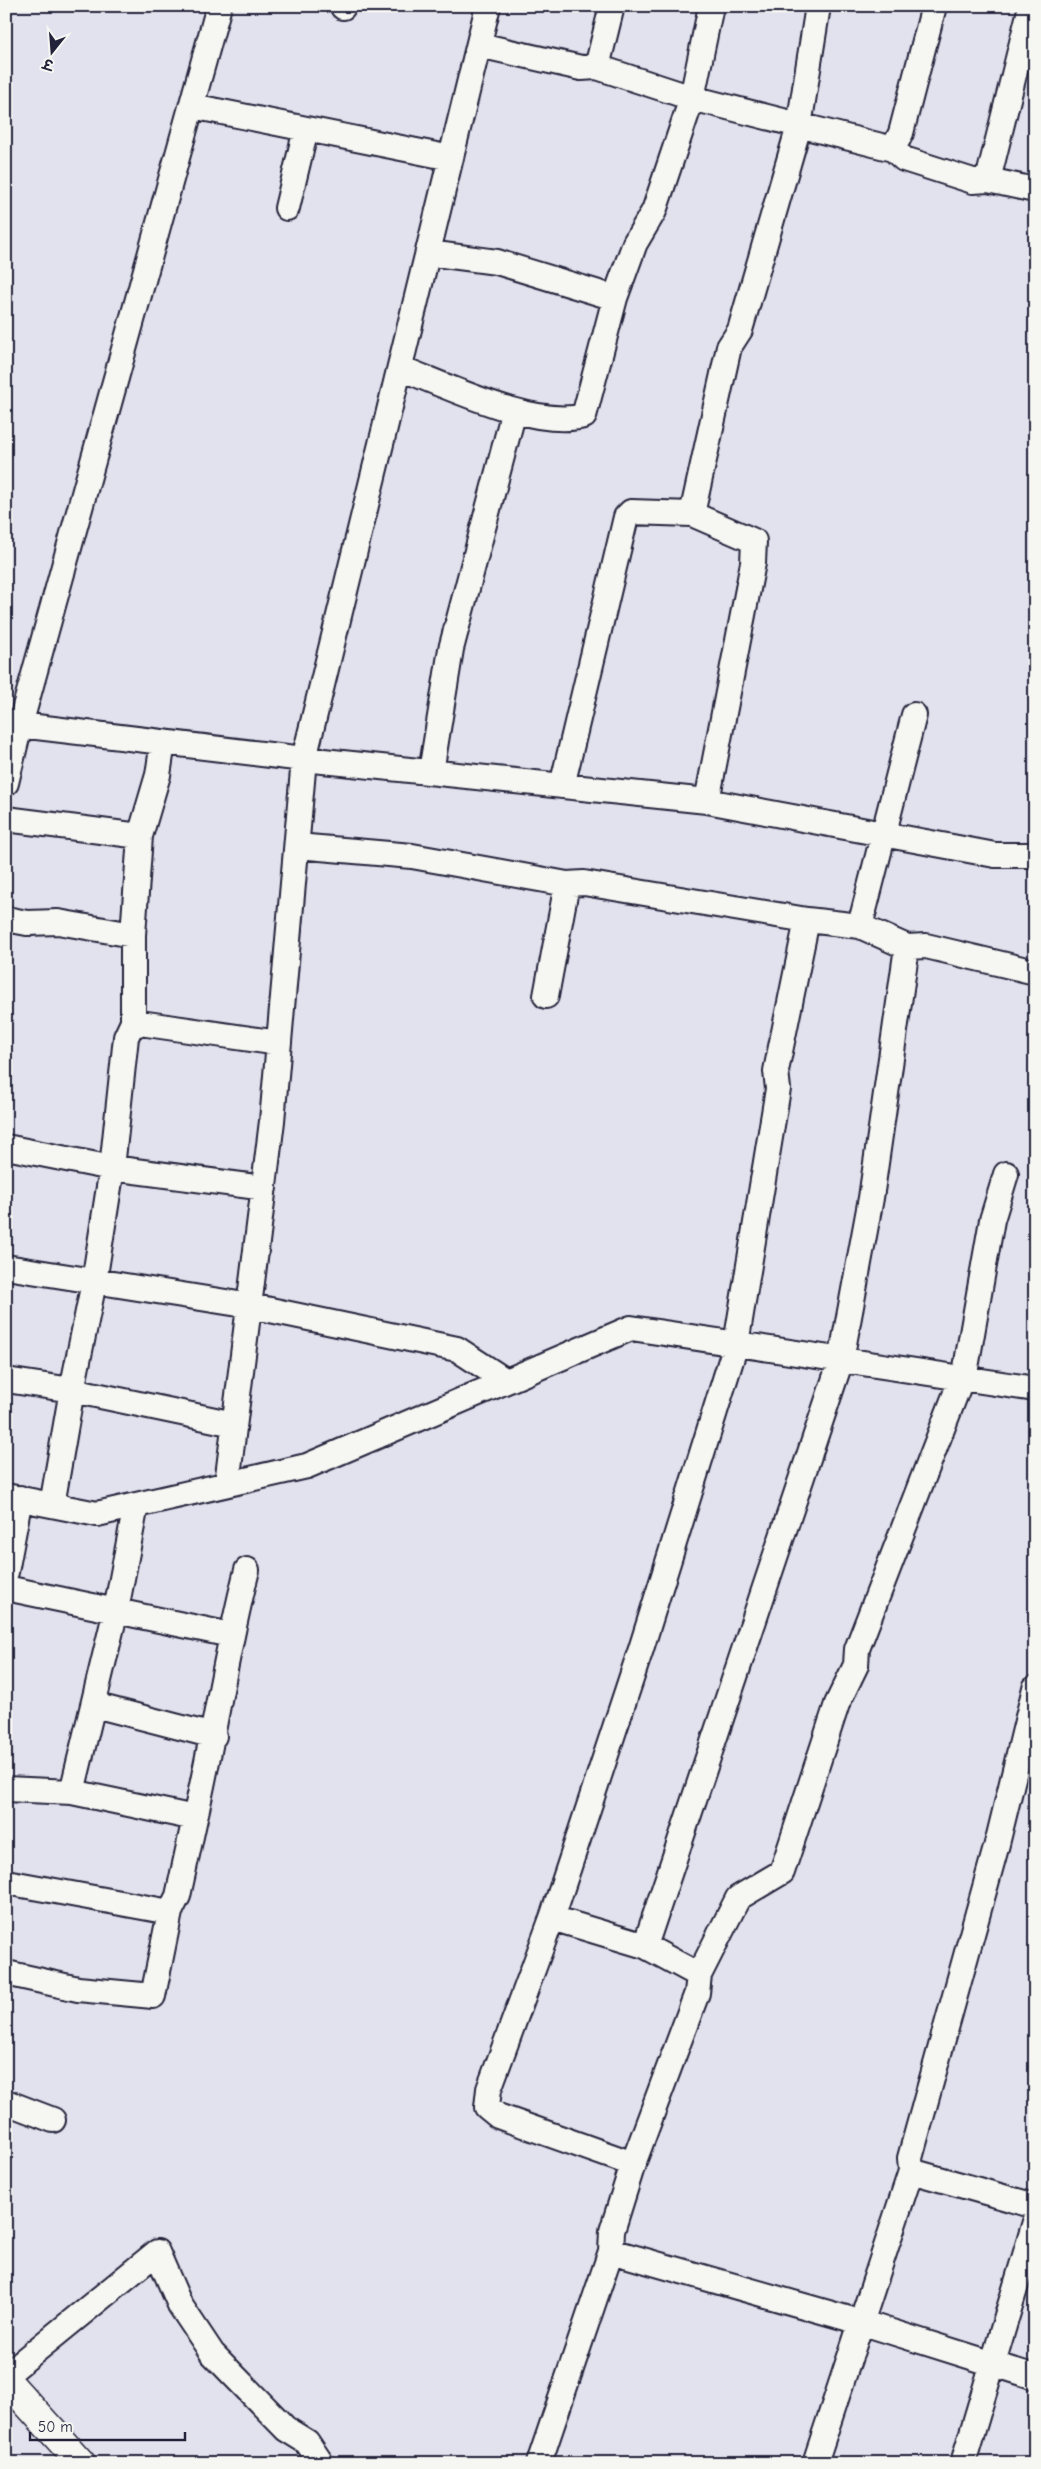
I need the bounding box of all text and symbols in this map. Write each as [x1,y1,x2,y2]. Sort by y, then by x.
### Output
north arrow [28,28,78,78]
text: उ [40,54,57,74]
scale bar [30,2409,185,2441]
text: 50 m [38,2418,73,2436]

